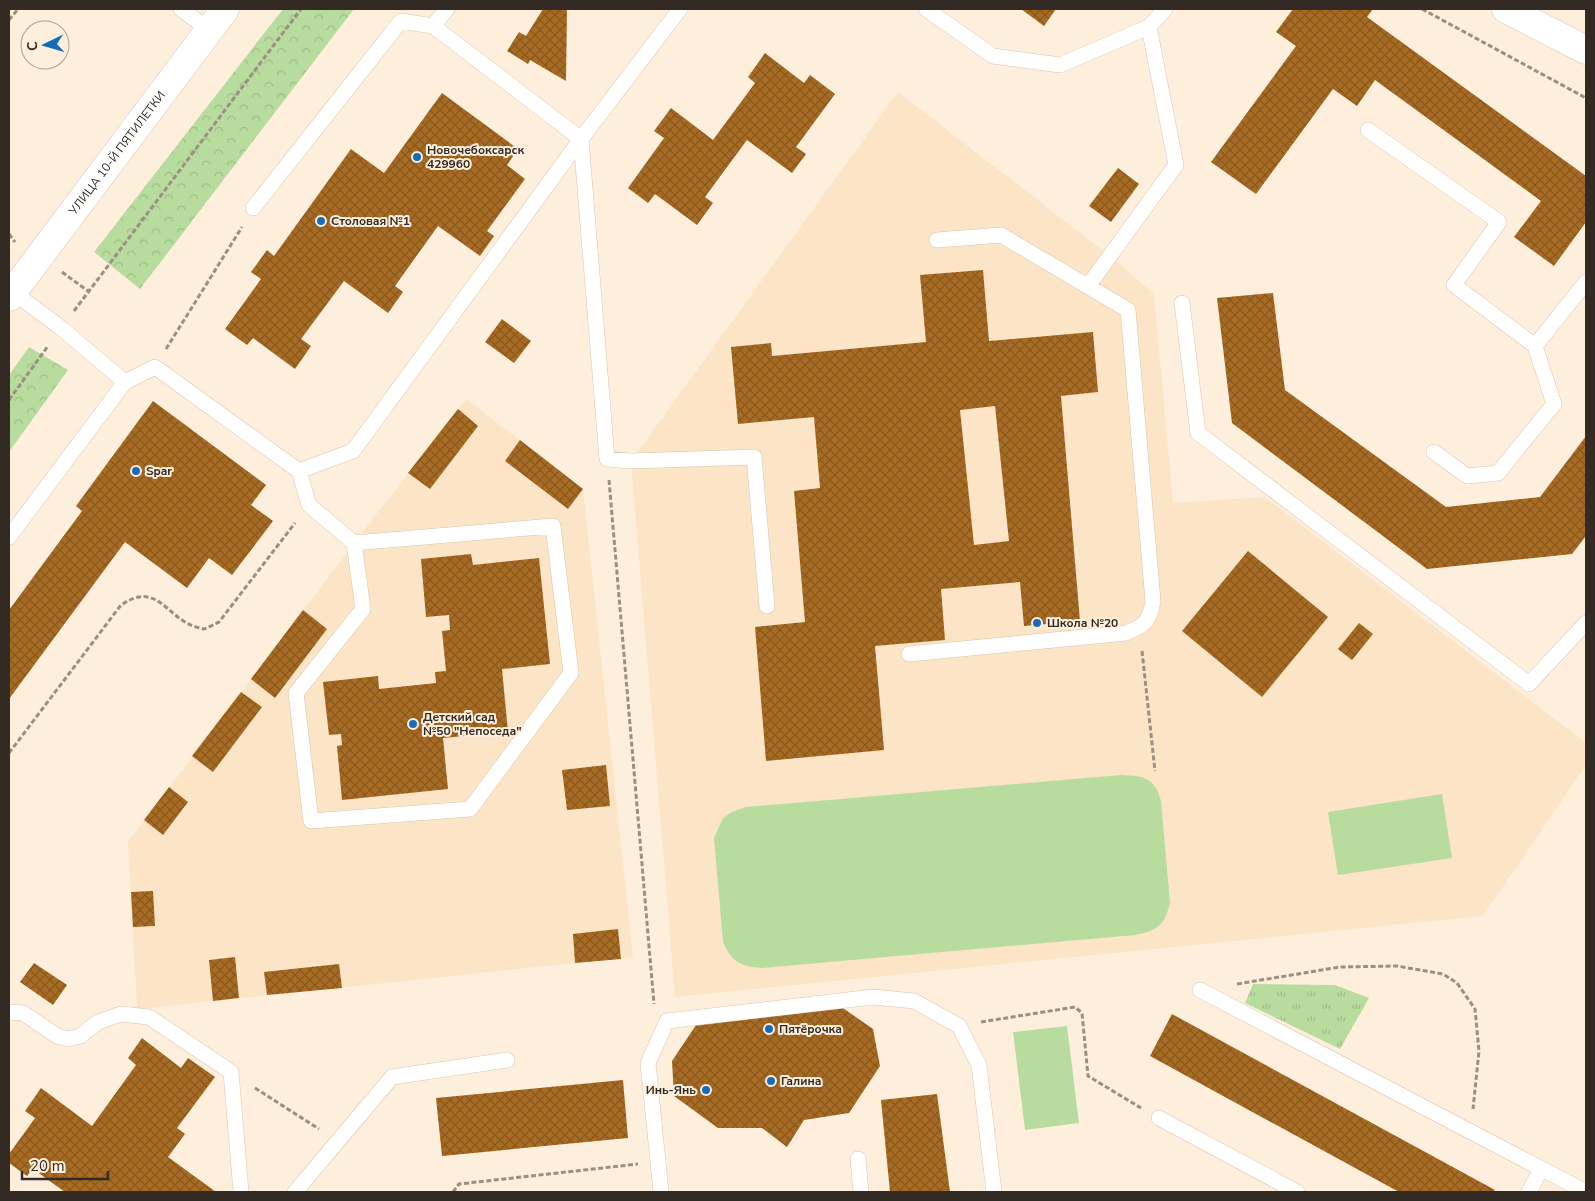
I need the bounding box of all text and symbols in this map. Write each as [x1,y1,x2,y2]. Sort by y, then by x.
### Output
north arrow [20,20,70,70]
text: С [23,40,42,52]
street label: УЛИЦА 10-Й ПЯТИЛЕТКИ [65,88,169,219]
place label: Новочебоксарск 429960 [427,142,524,172]
marker: Новочебоксарск 429960 [411,151,423,163]
place label: Столовая №1 [331,213,410,229]
marker: Столовая №1 [315,215,327,227]
place label: Spar [146,463,172,479]
marker: Spar [130,465,142,477]
place label: Школа №20 [1047,615,1118,631]
marker: Школа №20 [1031,617,1043,629]
place label: Детский сад №50 "Непоседа" [423,709,522,739]
marker: Детский сад №50 "Непоседа" [407,718,419,730]
place label: Пятёрочка [779,1021,842,1037]
marker: Пятёрочка [763,1023,775,1035]
place label: Галина [781,1073,821,1089]
marker: Галина [765,1075,777,1087]
place label: Инь-Янь [646,1082,696,1098]
marker: Инь-Янь [700,1084,712,1096]
scale bar [22,1148,109,1180]
text: 20 m [30,1156,65,1176]

